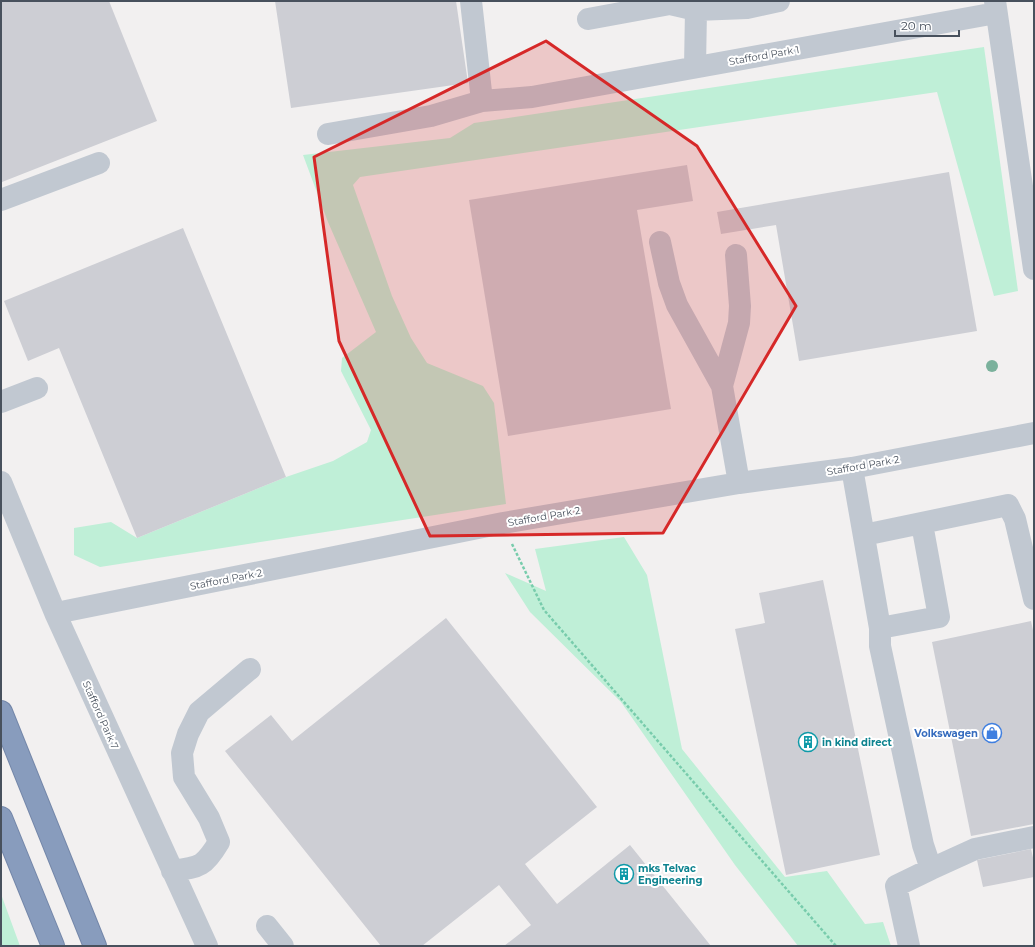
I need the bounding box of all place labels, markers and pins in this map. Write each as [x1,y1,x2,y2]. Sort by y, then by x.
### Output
shop icon: Volkswagen [981,722,1003,744]
place label: Volkswagen [913,727,978,740]
building icon: in kind direct [797,731,819,753]
place label: in kind direct [822,736,892,749]
place label: mks Telvac Engineering [638,862,702,887]
building icon: mks Telvac Engineering [613,863,635,885]

